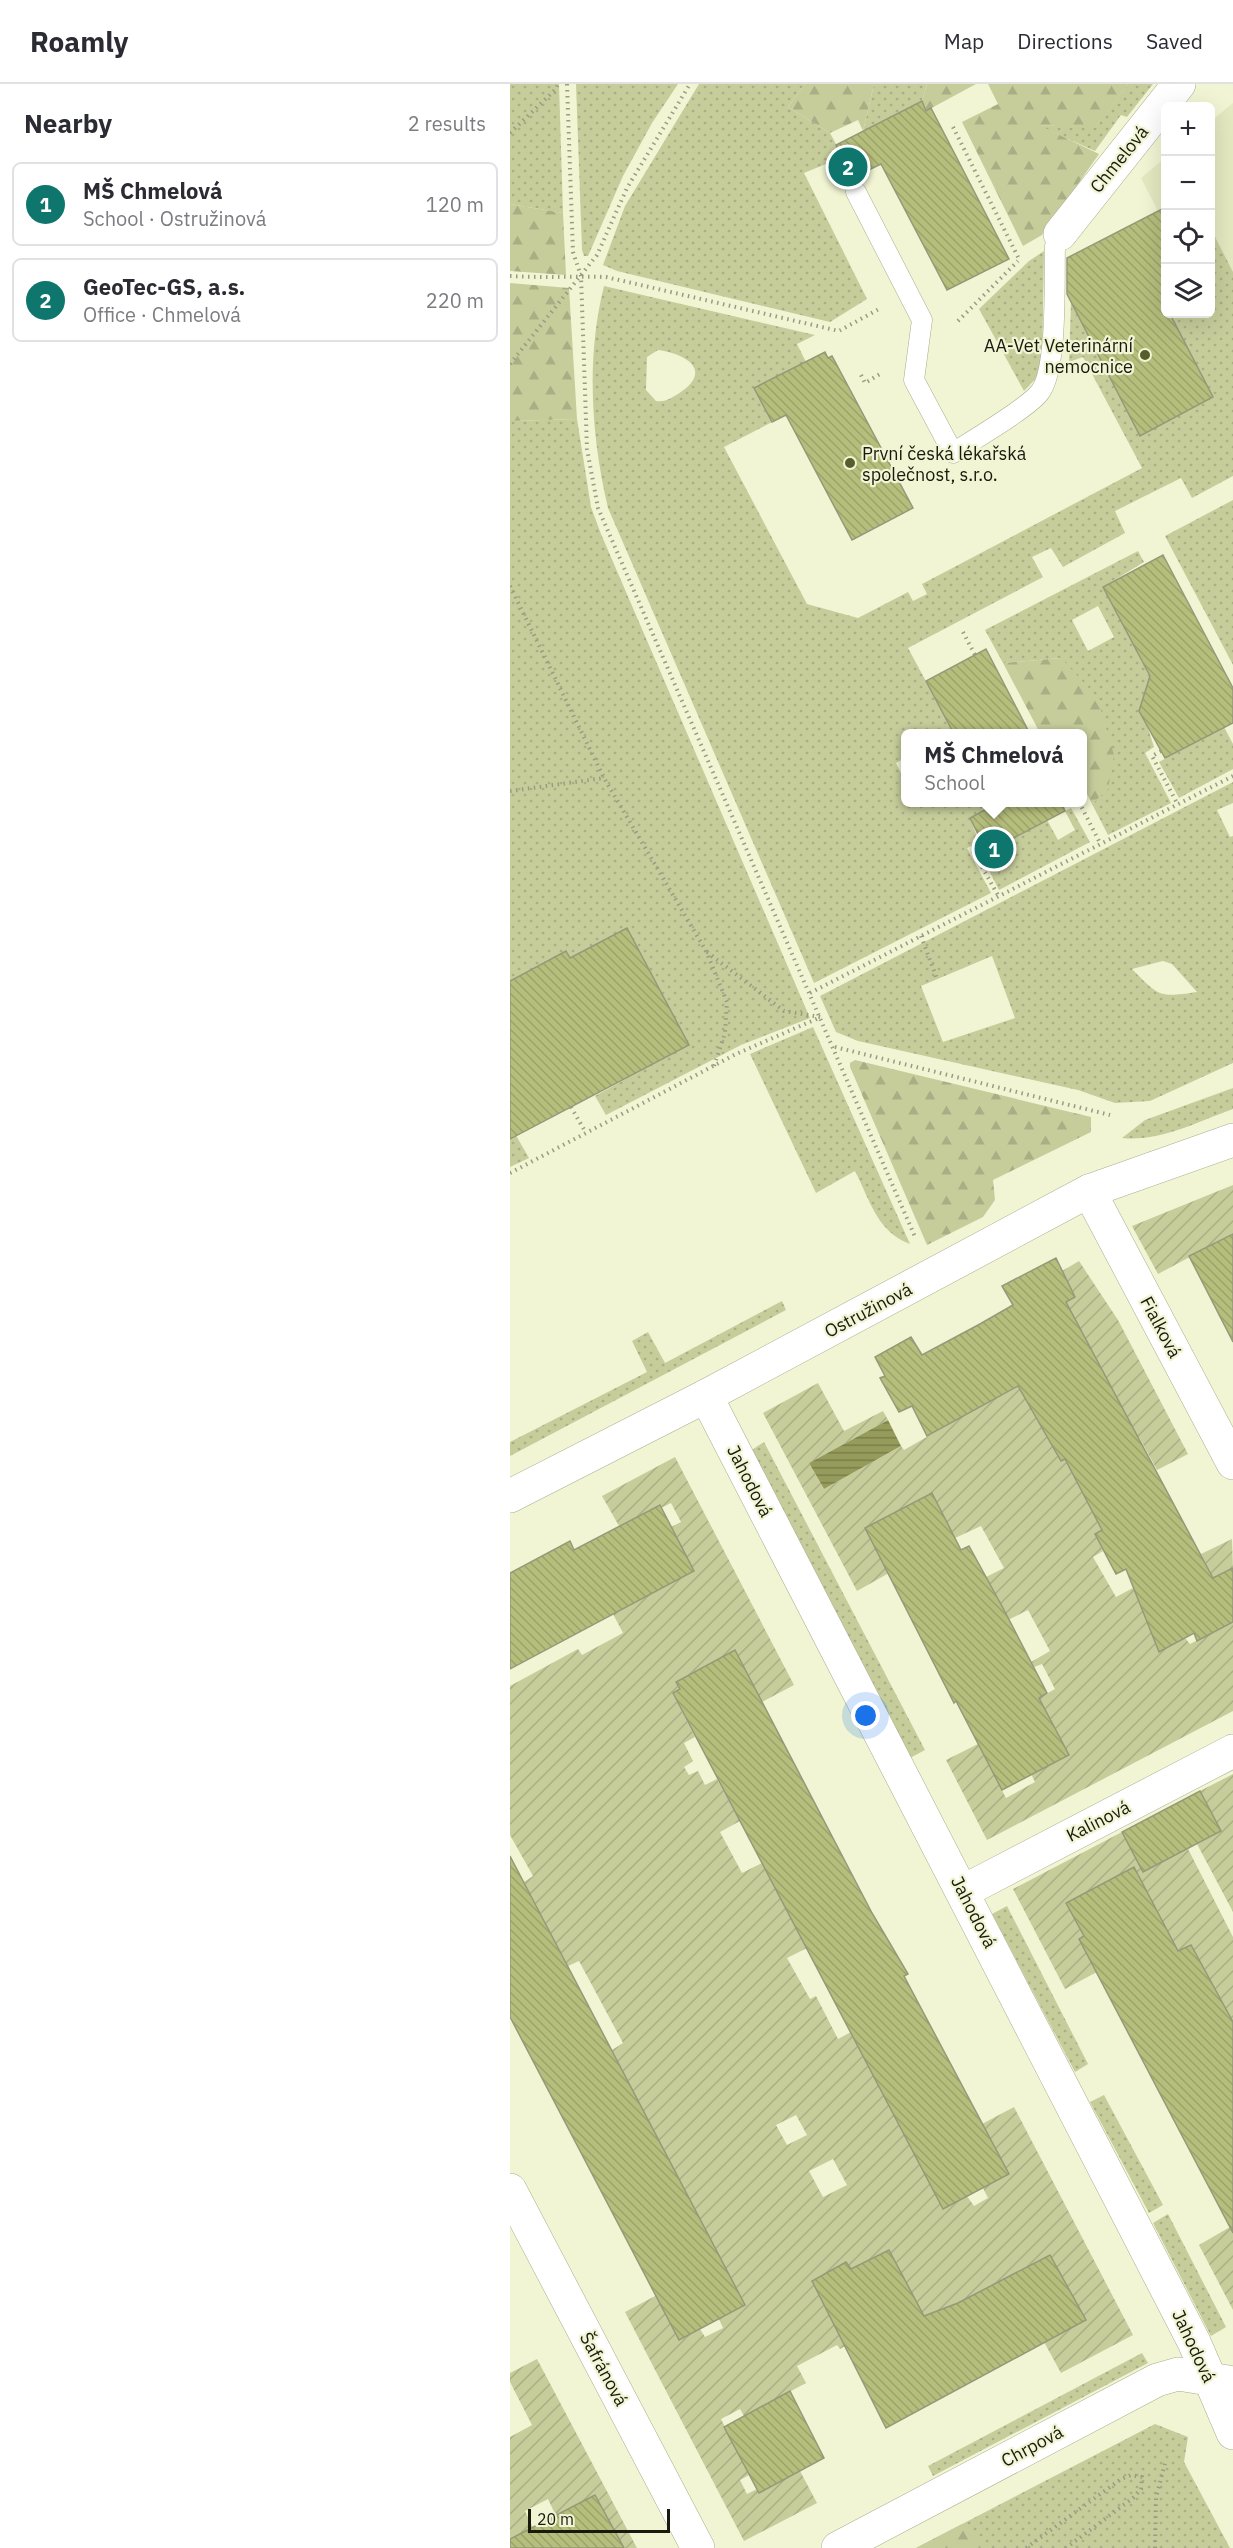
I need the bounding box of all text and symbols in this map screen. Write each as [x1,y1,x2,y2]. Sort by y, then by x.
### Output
text: Roamly [30,23,128,60]
text: Map [944,27,984,55]
text: Directions [1017,27,1113,55]
text: Saved [1146,27,1203,55]
map controls [1161,102,1215,318]
button: + [1161,102,1215,156]
text: Nearby [24,106,112,140]
text: 2 results [408,110,486,137]
street label: Chmelová [1085,120,1153,197]
pin: 2 [828,144,868,190]
button: − [1161,156,1215,210]
text: MŠ Chmelová [83,176,222,205]
text: 1 [40,191,52,218]
text: 120 m [426,191,484,218]
text: School · Ostružinová [83,205,266,232]
button: locate [1161,210,1215,264]
button: layers [1161,264,1215,318]
text: GeoTec-GS, a.s. [83,272,245,301]
text: 2 [40,287,52,314]
text: 220 m [426,287,484,314]
text: Office · Chmelová [83,301,241,328]
place label: AA-Vet Veterinární nemocnice [984,334,1133,378]
marker: AA-Vet Veterinární nemocnice [1138,348,1152,362]
place label: První česká lékařská společnost, s.r.o. [862,442,1027,486]
marker: První česká lékařská společnost, s.r.o. [843,456,857,470]
popup [901,729,1087,807]
text: MŠ Chmelová [924,740,1064,769]
text: School [924,769,985,796]
pin: 1 [974,826,1014,872]
street label: Ostružinová [820,1277,916,1343]
street label: Fialková [1135,1292,1187,1362]
street label: Jahodová [722,1441,778,1521]
your location [851,1701,880,1730]
street label: Kalinová [1062,1795,1134,1847]
street label: Jahodová [946,1872,1002,1952]
street label: Jahodová [1167,2306,1221,2386]
street label: Šafránová [575,2328,634,2410]
street label: Chrpová [997,2420,1067,2472]
scale bar [528,2506,670,2534]
text: 20 m [537,2509,574,2529]

